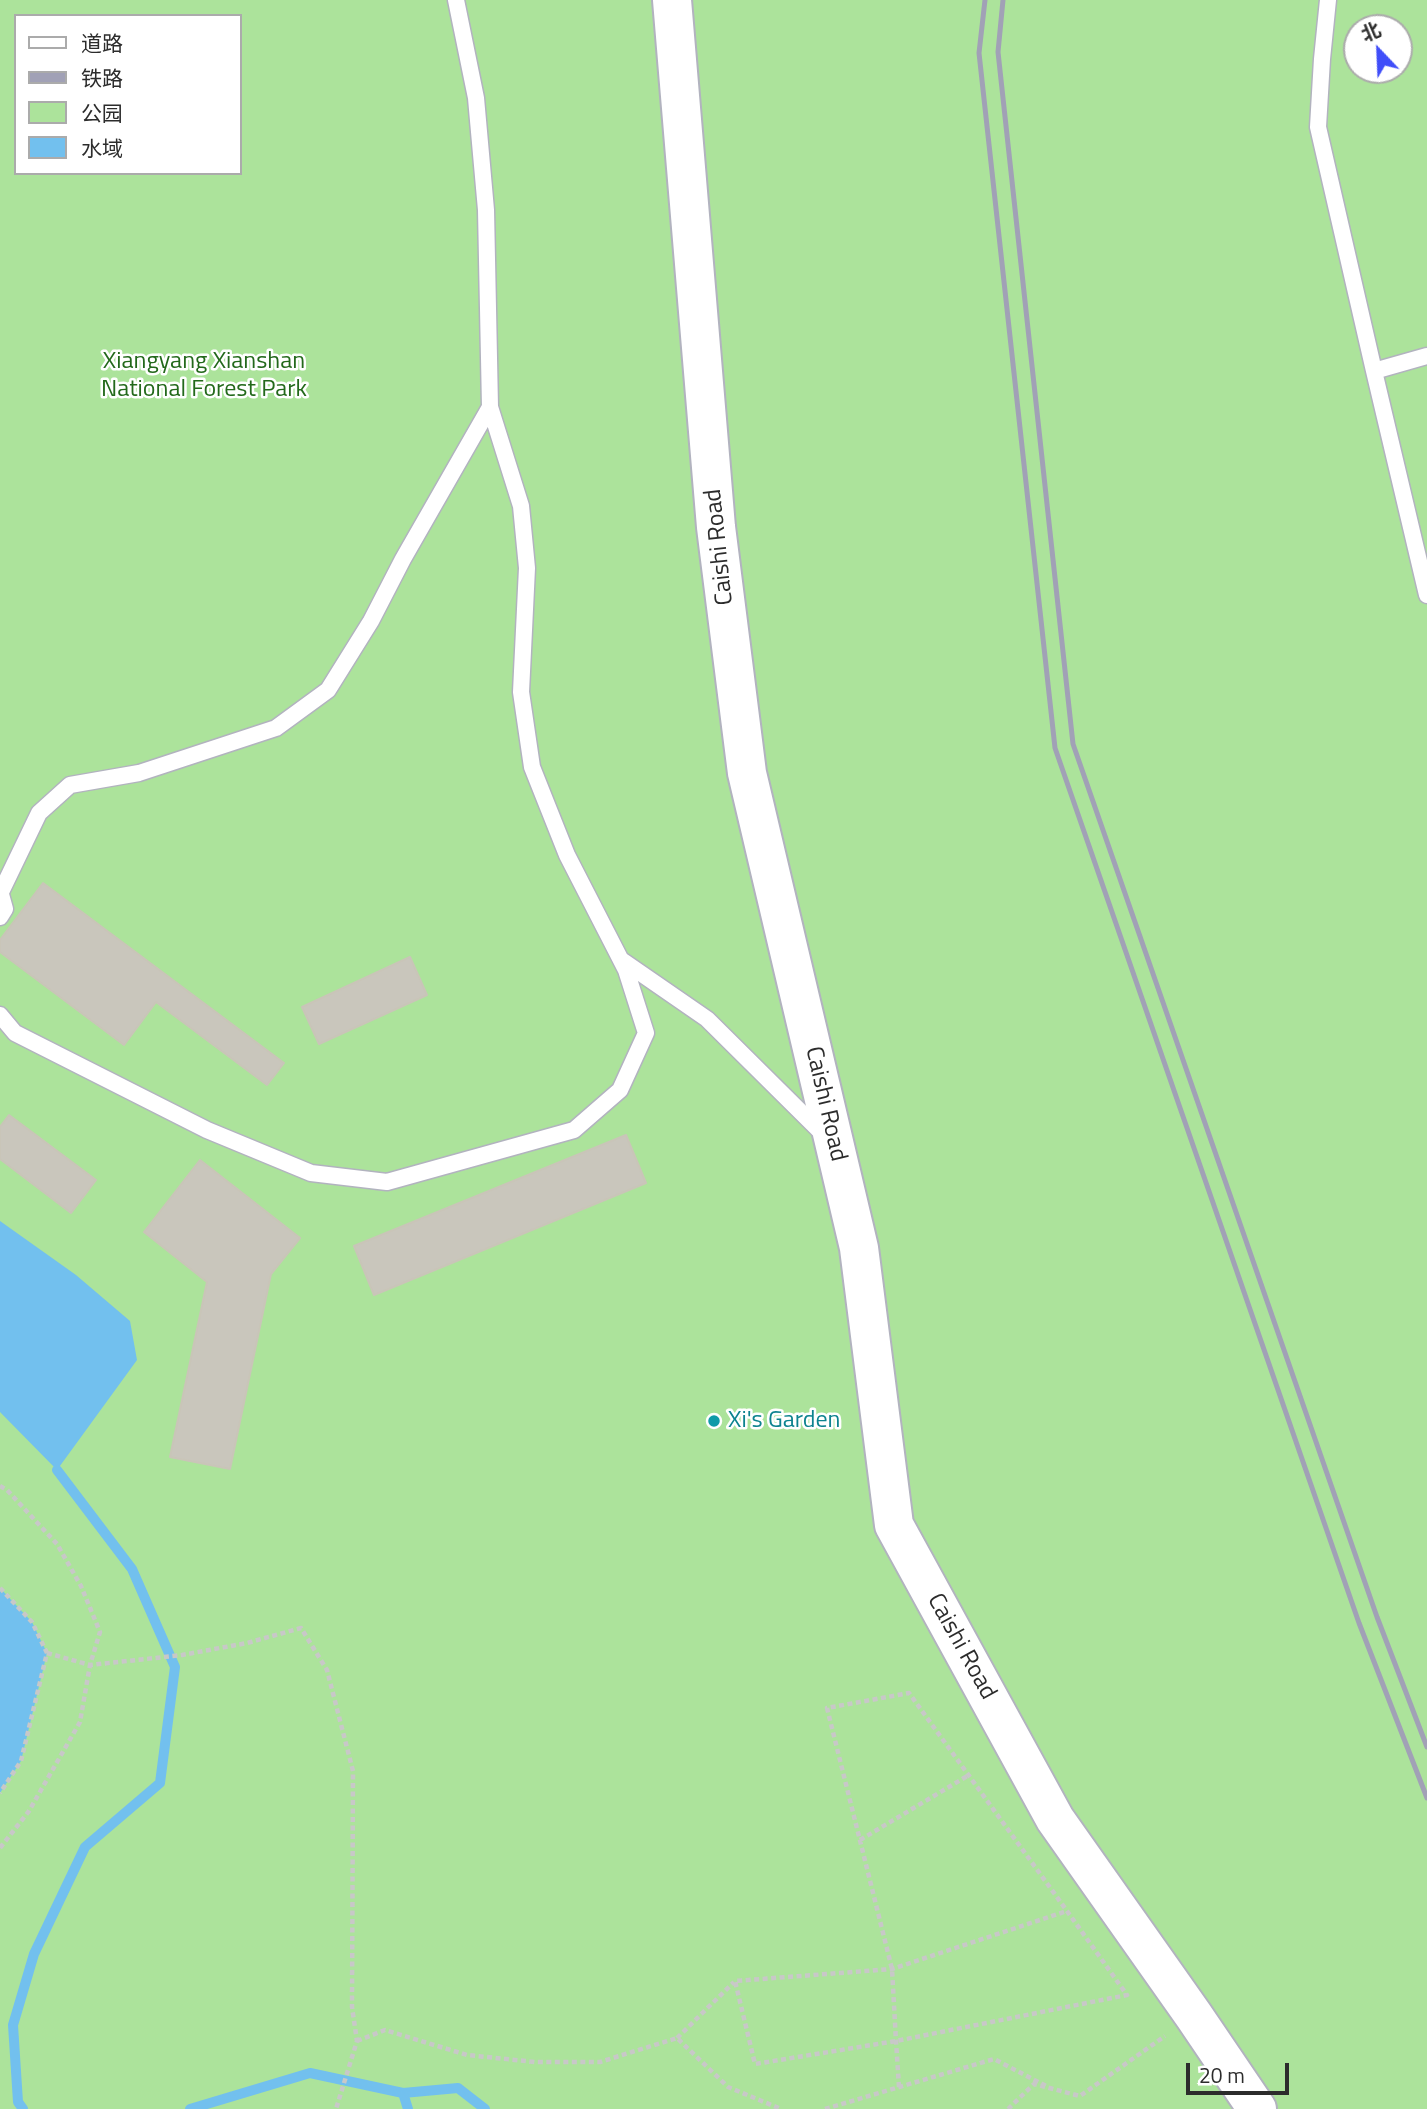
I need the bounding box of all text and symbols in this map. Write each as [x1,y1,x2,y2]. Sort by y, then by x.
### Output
legend [14,14,242,175]
north arrow [1343,14,1413,84]
text: 北 [1356,14,1385,48]
text: 道路 [81,27,123,59]
text: 铁路 [81,62,123,94]
text: 公园 [81,97,123,129]
text: 水域 [81,132,123,164]
park label: Xiangyang Xianshan National Forest Park [101,348,307,404]
street label: Caishi Road [700,487,740,607]
street label: Caishi Road [798,1044,852,1164]
place label: Xi's Garden [728,1407,840,1435]
marker: Xi's Garden [706,1413,722,1429]
street label: Caishi Road [920,1589,1002,1705]
scale bar [1189,2050,1292,2094]
text: 20 m [1199,2059,1245,2091]

